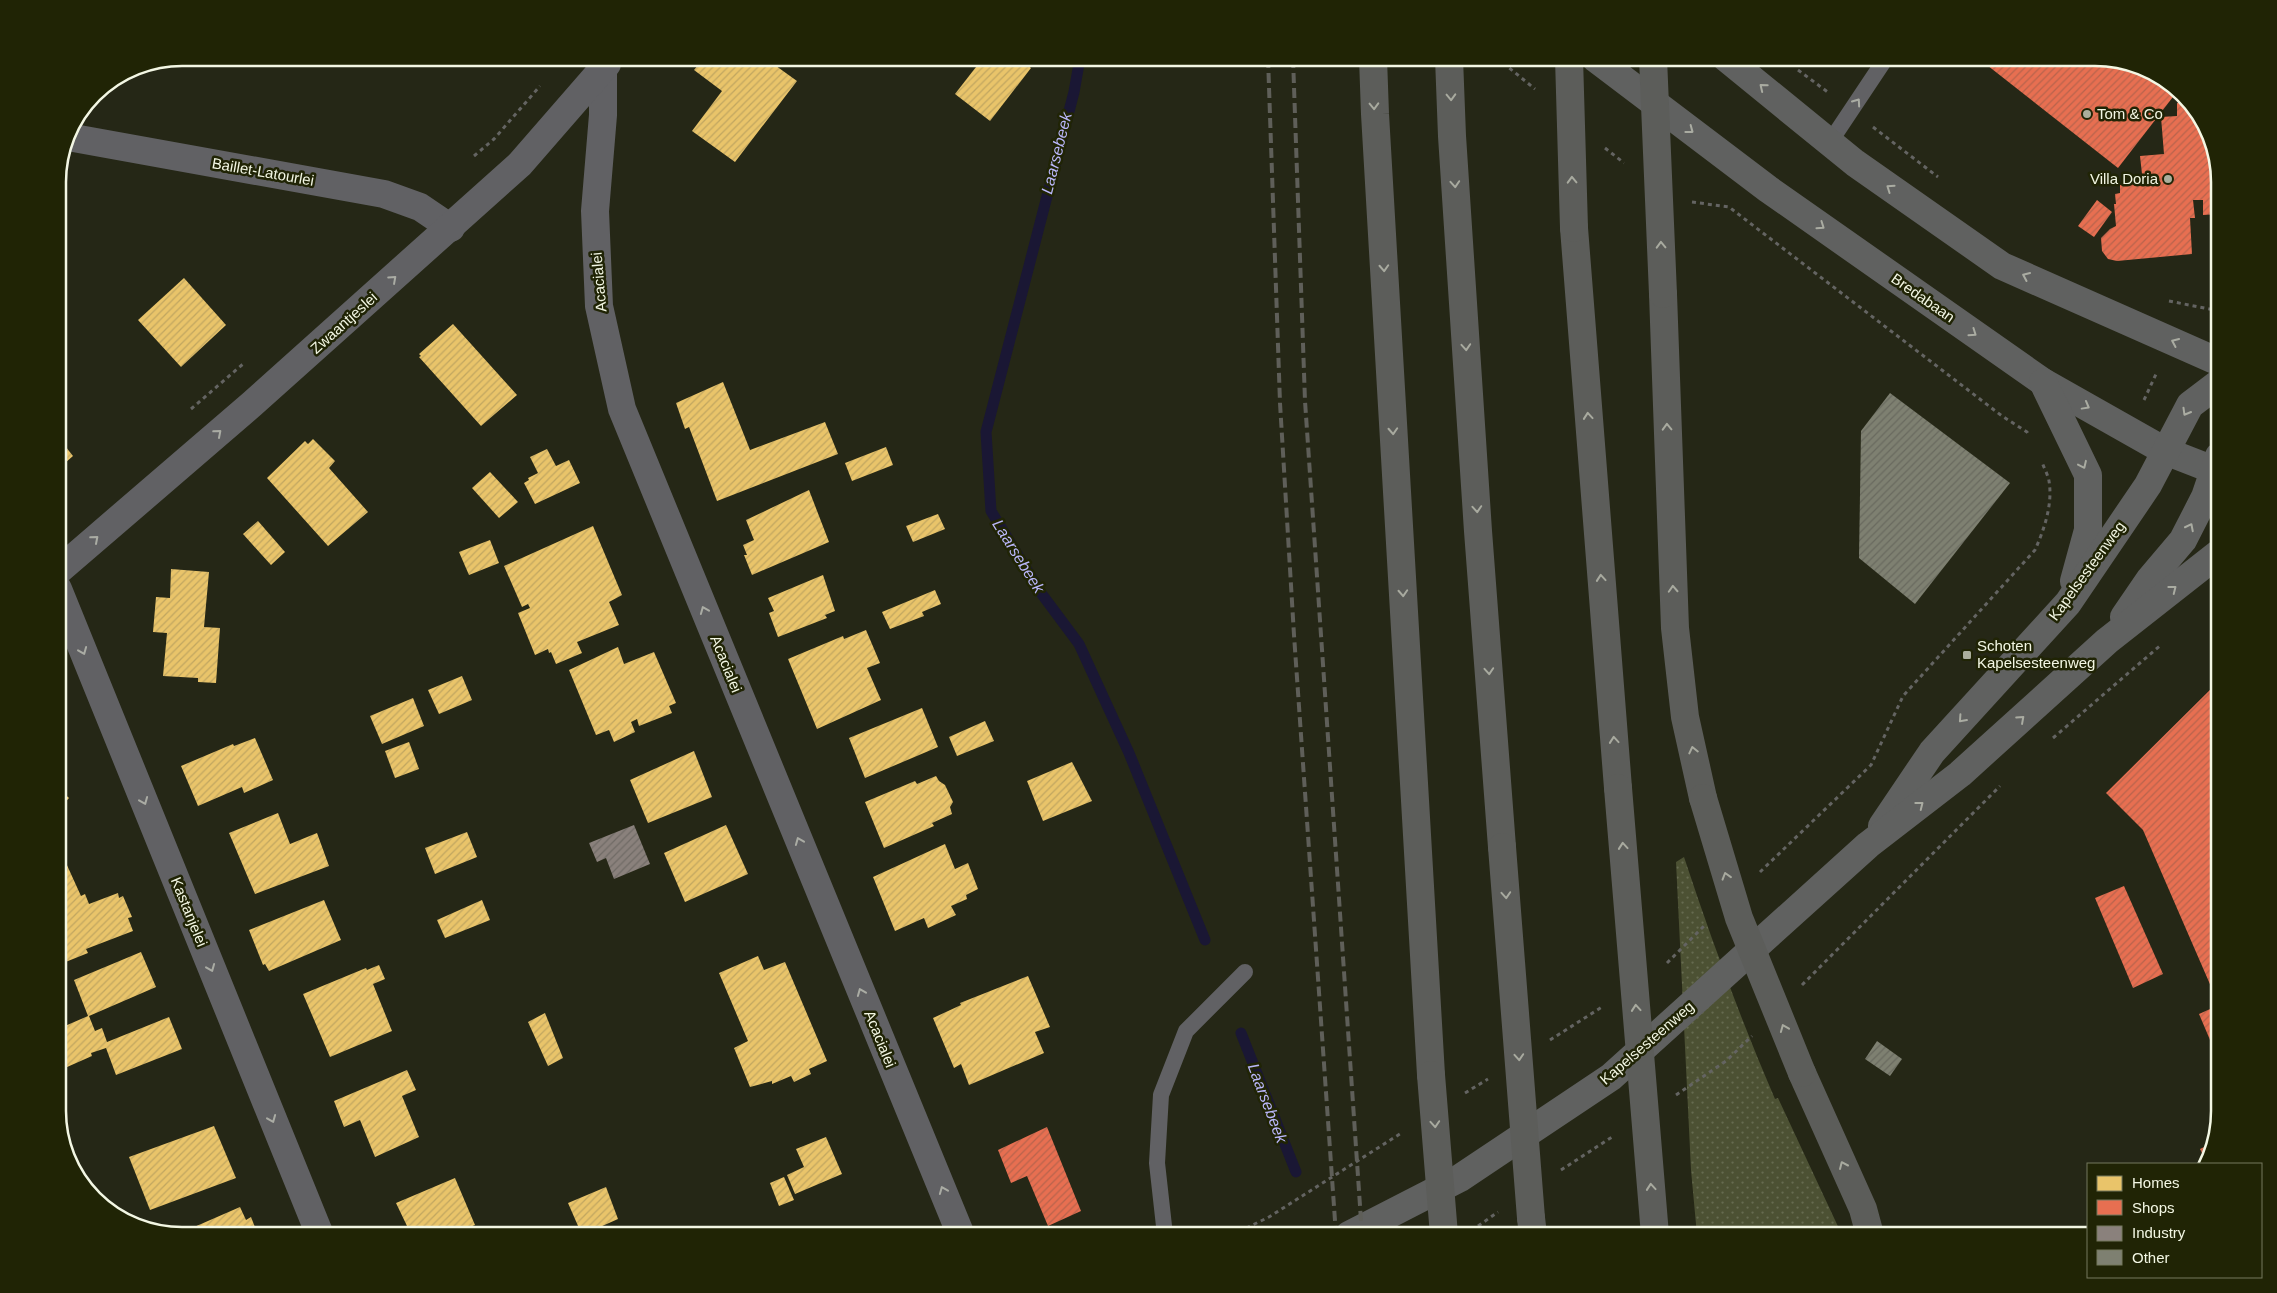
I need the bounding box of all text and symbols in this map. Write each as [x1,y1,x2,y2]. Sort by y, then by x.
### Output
one-way arrow [1759,84,1768,93]
one-way arrow [1446,93,1456,101]
one-way arrow [1851,98,1860,107]
one-way arrow [1369,102,1380,110]
place label: Tom & Co [2097,105,2163,122]
marker: Tom & Co [2081,108,2093,120]
water label: Laarsebeek [1038,110,1075,196]
one-way arrow [1684,124,1693,132]
street label: Baillet-Latourlei [211,154,315,189]
place label: Villa Doria [2090,170,2159,187]
marker: Villa Doria [2162,173,2174,185]
one-way arrow [1567,175,1577,183]
one-way arrow [1450,181,1461,189]
one-way arrow [1887,185,1896,194]
one-way arrow [1815,220,1824,229]
one-way arrow [1656,241,1666,248]
street label: Acacialei [587,251,610,313]
one-way arrow [1378,265,1389,273]
street label: Bredabaan [1888,270,1958,326]
one-way arrow [2022,272,2031,283]
one-way arrow [387,276,396,285]
street label: Zwaantjeslei [307,288,380,357]
one-way arrow [1967,327,1977,336]
one-way arrow [2171,337,2180,348]
one-way arrow [1461,343,1472,351]
one-way arrow [2080,400,2089,410]
one-way arrow [2183,406,2193,415]
one-way arrow [1583,411,1594,419]
one-way arrow [1662,422,1672,430]
one-way arrow [1388,427,1399,435]
one-way arrow [213,430,222,439]
one-way arrow [2077,460,2088,469]
one-way arrow [1471,505,1482,513]
water label: Laarsebeek [989,516,1048,597]
street label: Kapelsesteenweg [2045,518,2128,624]
one-way arrow [2184,523,2194,532]
one-way arrow [89,535,98,544]
one-way arrow [1596,573,1607,581]
one-way arrow [1668,585,1679,593]
one-way arrow [2167,587,2176,595]
one-way arrow [1397,589,1408,597]
one-way arrow [699,606,710,615]
street label: Acacialei [707,633,746,695]
place label: Schoten Kapelsesteenweg [1977,637,2095,671]
one-way arrow [77,646,87,654]
marker: Schoten Kapelsesteenweg [1961,649,1973,661]
one-way arrow [1483,667,1494,675]
one-way arrow [1959,713,1968,722]
one-way arrow [2015,716,2024,725]
one-way arrow [1609,735,1620,743]
one-way arrow [1688,746,1699,754]
one-way arrow [137,796,148,805]
one-way arrow [1914,802,1924,811]
one-way arrow [795,837,805,846]
one-way arrow [1617,841,1628,849]
one-way arrow [1722,872,1732,881]
street label: Kastanjelei [168,875,211,949]
one-way arrow [1500,892,1511,900]
one-way arrow [205,963,216,972]
one-way arrow [856,988,867,997]
street label: Kapelsesteenweg [1596,997,1697,1088]
one-way arrow [1631,1003,1642,1011]
street label: Acacialei [861,1008,900,1070]
one-way arrow [1780,1024,1790,1033]
one-way arrow [1513,1054,1524,1062]
water label: Laarsebeek [1245,1061,1291,1146]
one-way arrow [267,1114,277,1122]
one-way arrow [1430,1120,1441,1128]
one-way arrow [1839,1161,1849,1170]
legend [2087,1163,2262,1278]
text: Homes [2132,1174,2180,1191]
one-way arrow [1645,1183,1656,1191]
one-way arrow [938,1187,948,1195]
text: Shops [2132,1199,2175,1216]
text: Industry [2132,1224,2186,1241]
text: Other [2132,1249,2170,1266]

